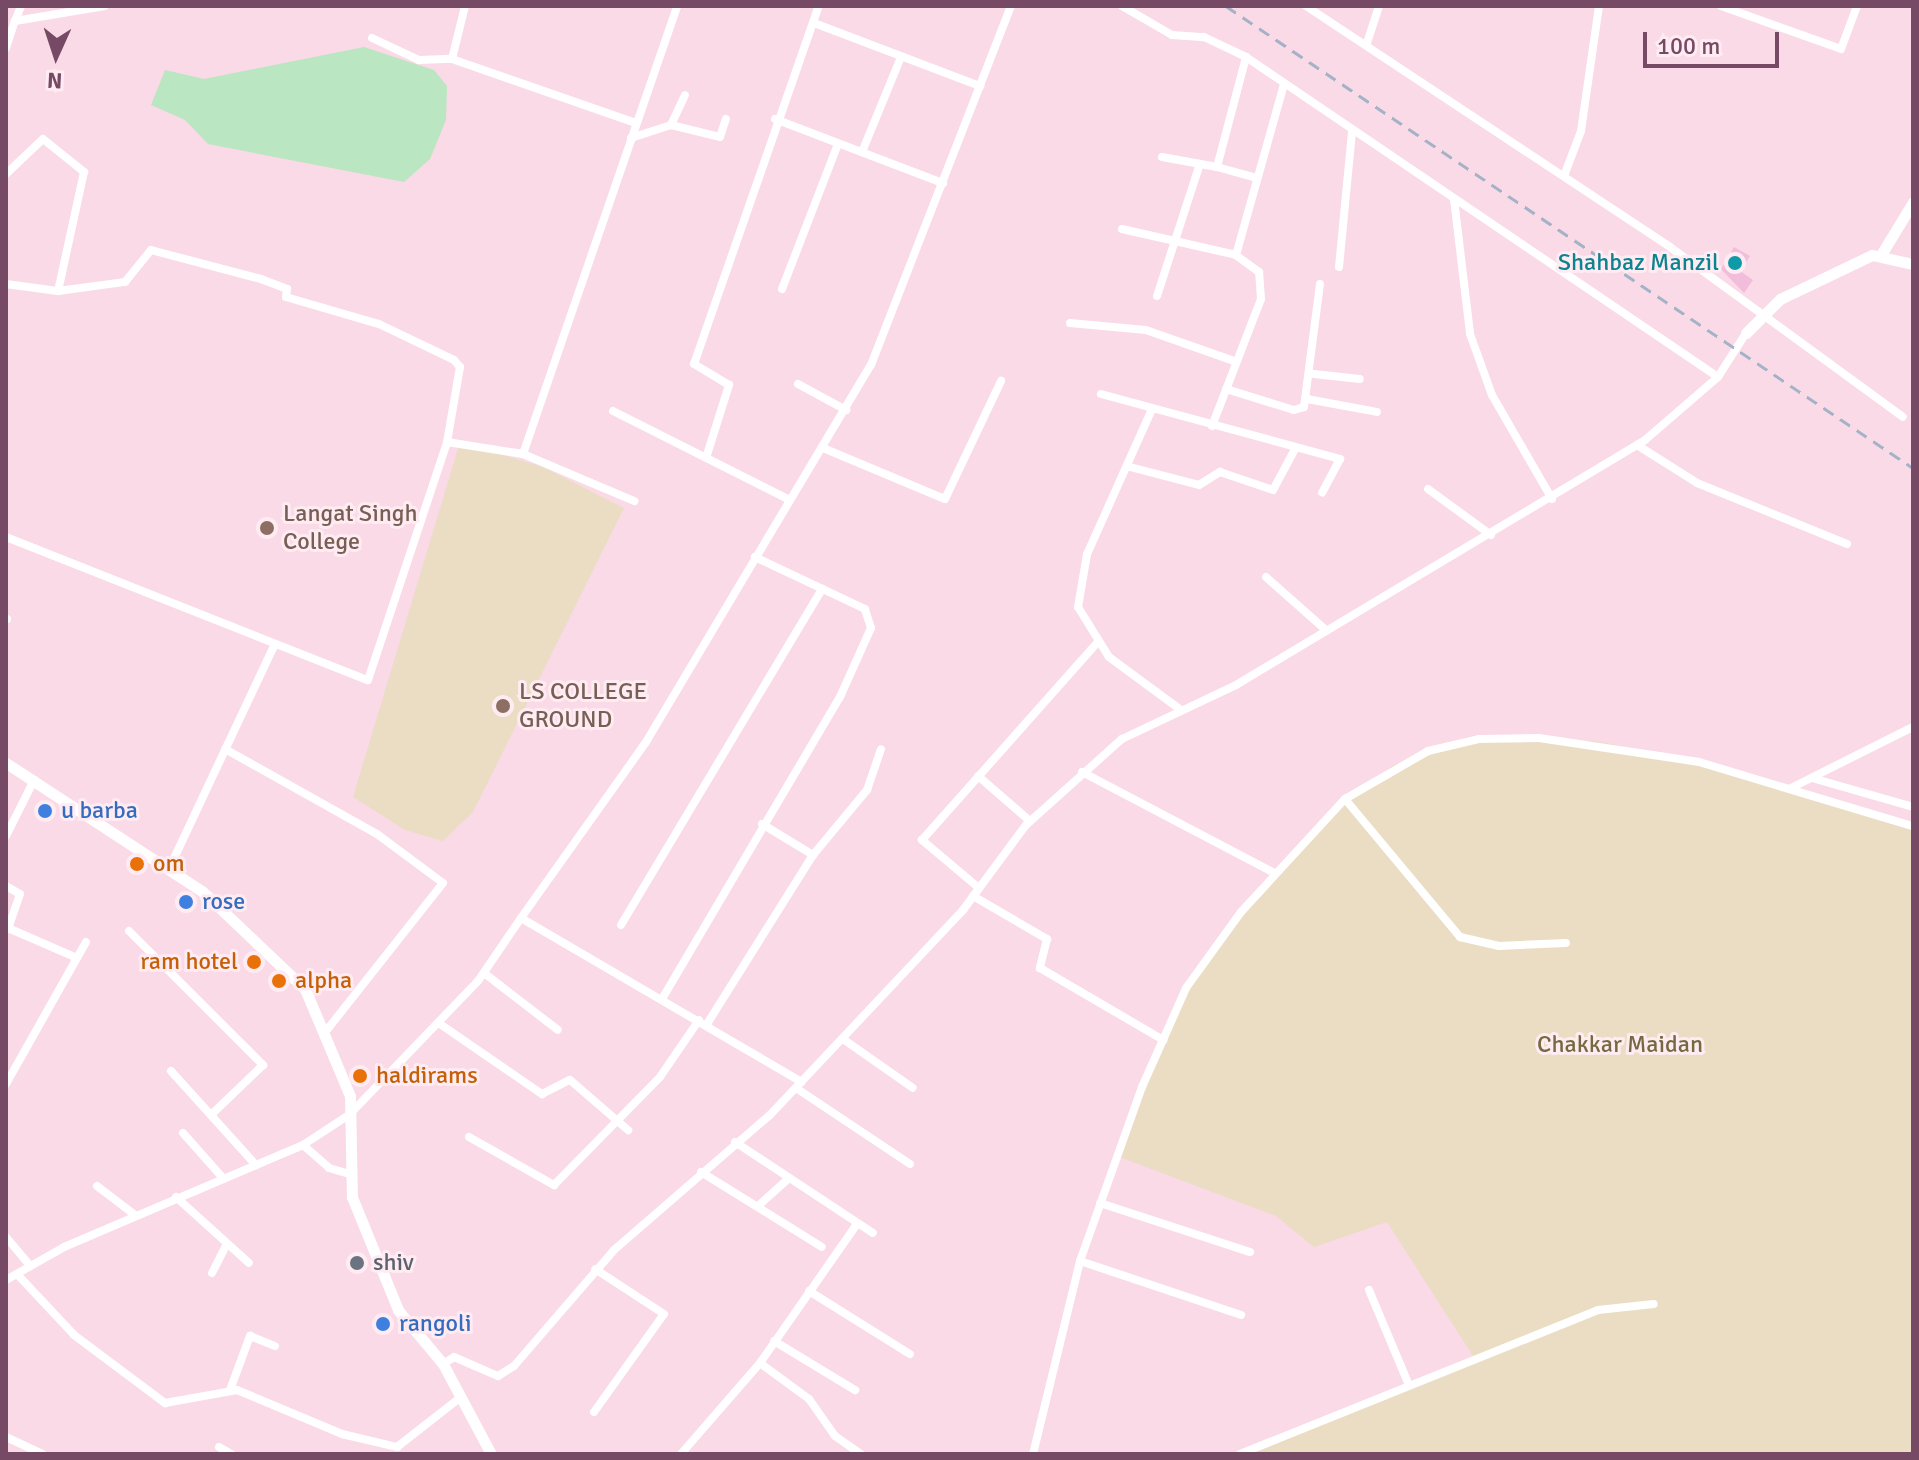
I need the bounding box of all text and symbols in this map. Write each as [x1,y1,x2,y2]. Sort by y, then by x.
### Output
north arrow [16,16,96,96]
scale bar [1647,16,1783,66]
text: 100 m [1657,31,1720,61]
text: N [46,67,63,94]
place label: Shahbaz Manzil [1558,249,1719,277]
marker: Shahbaz Manzil [1726,254,1744,272]
place label: Langat Singh College [283,500,417,556]
marker: Langat Singh College [258,519,276,537]
place label: LS COLLEGE GROUND [519,678,647,734]
marker: LS COLLEGE GROUND [494,697,512,715]
place label: u barba [61,797,138,825]
marker: u barba [36,802,54,820]
place label: om [153,850,185,878]
marker: om [128,855,146,873]
place label: rose [202,888,245,916]
marker: rose [177,893,195,911]
place label: ram hotel [140,948,238,976]
marker: ram hotel [245,953,263,971]
place label: alpha [295,967,352,995]
marker: alpha [270,972,288,990]
park label: Chakkar Maidan [1537,1031,1703,1059]
place label: haldirams [376,1062,478,1090]
marker: haldirams [351,1067,369,1085]
place label: shiv [373,1249,414,1277]
marker: shiv [348,1254,366,1272]
place label: rangoli [399,1310,472,1338]
marker: rangoli [374,1315,392,1333]

